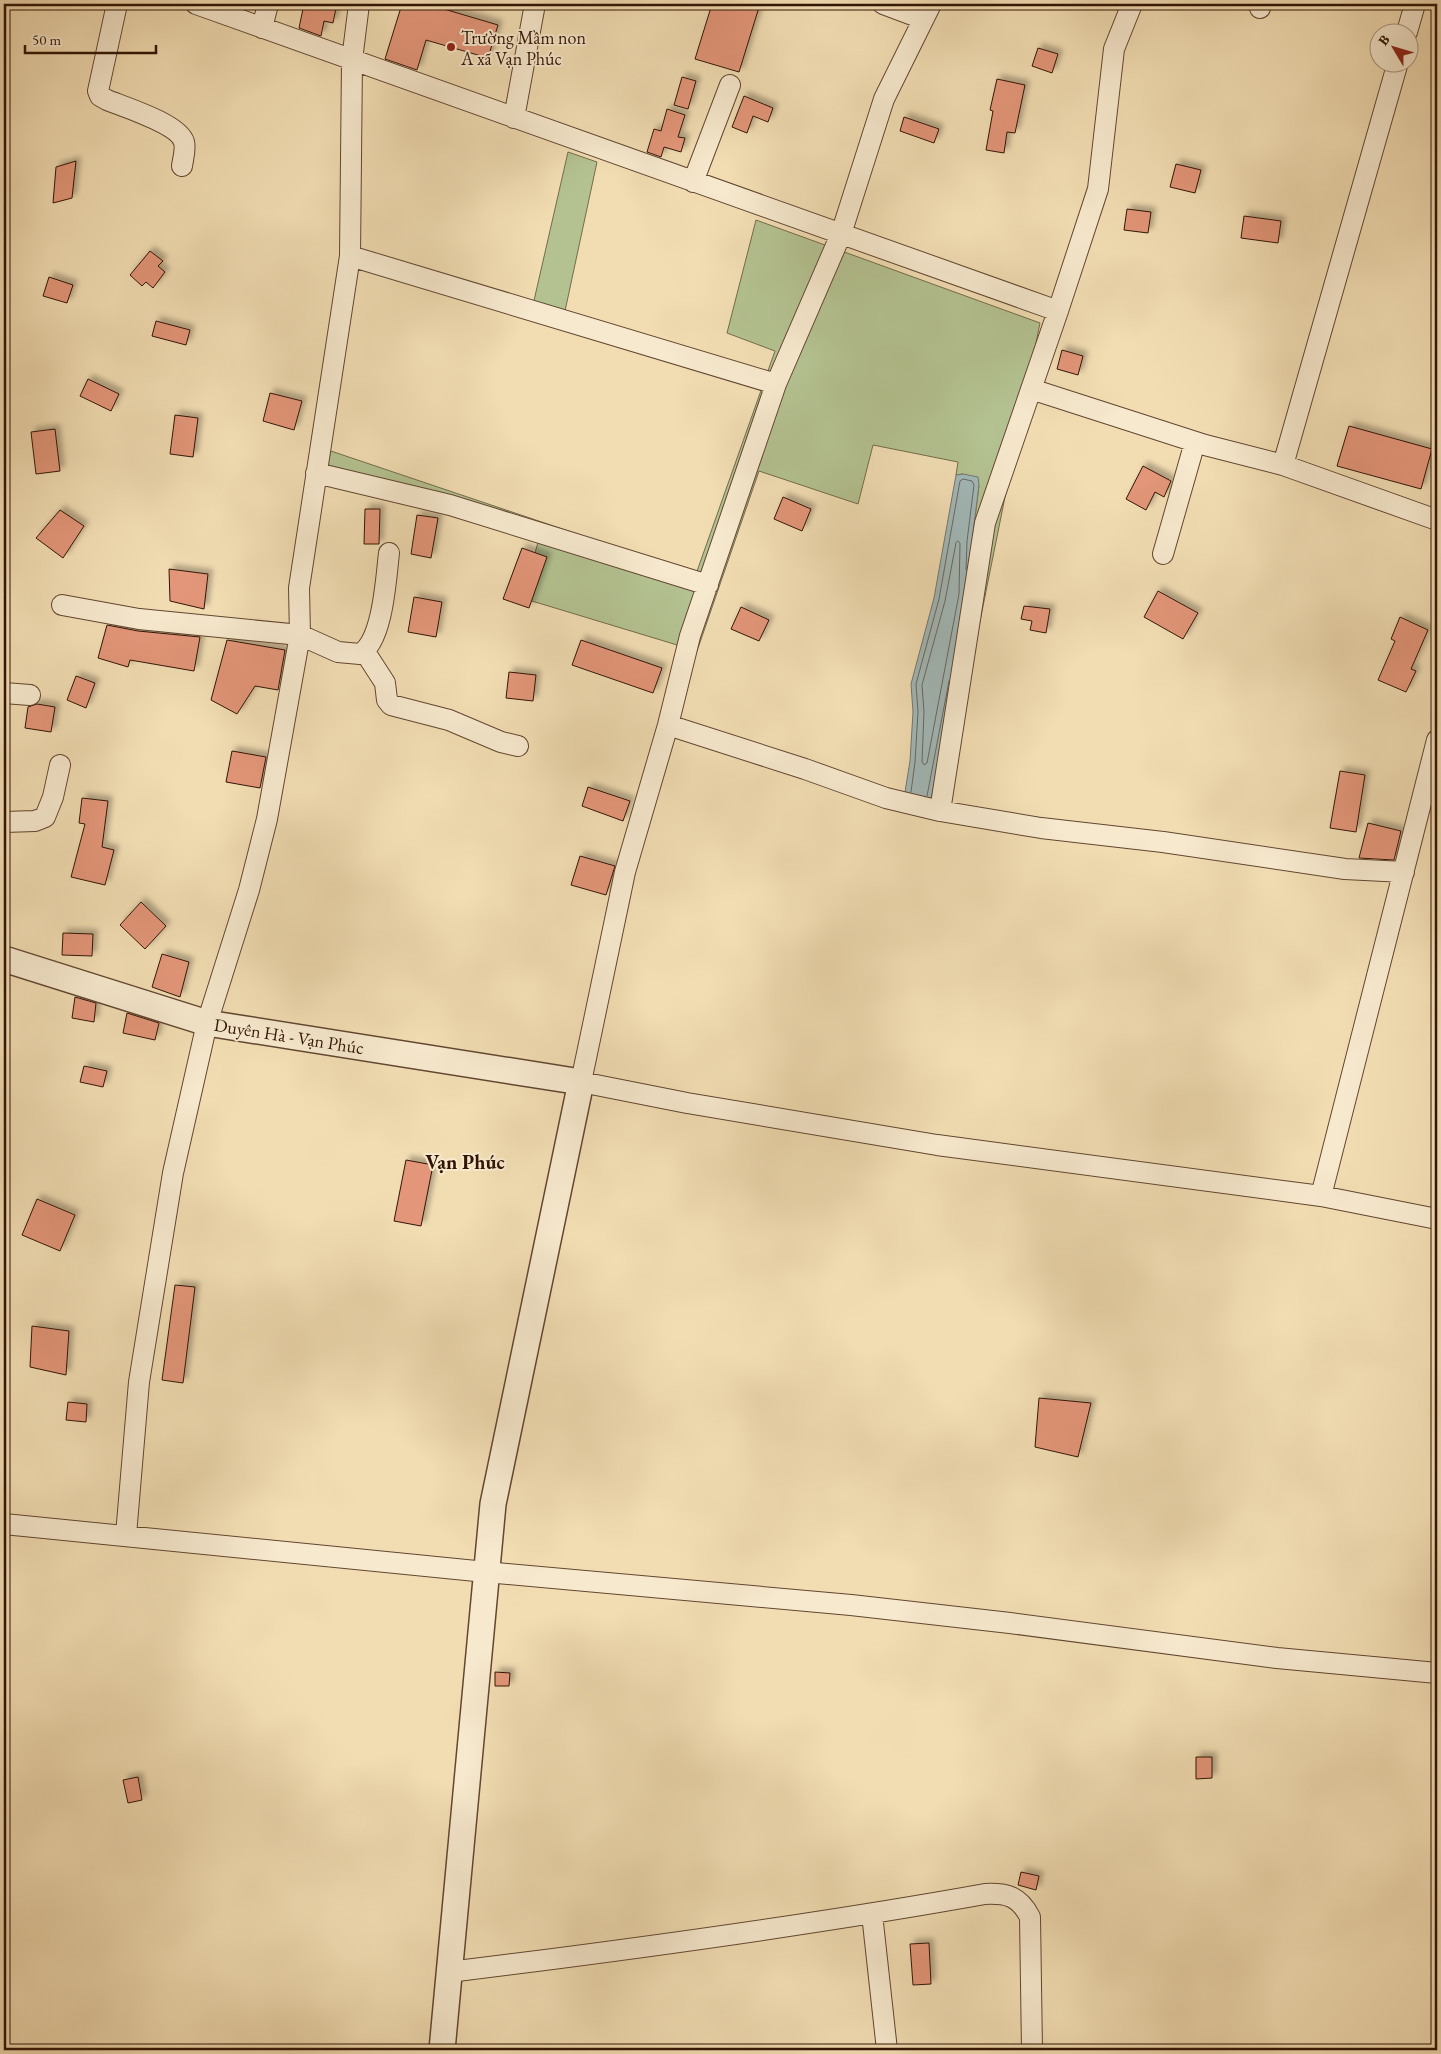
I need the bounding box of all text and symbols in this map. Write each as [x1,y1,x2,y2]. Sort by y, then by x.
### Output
scale bar [25,22,156,54]
north arrow [1368,22,1418,72]
place label: Trường Mầm non A xã Vạn Phúc [460,26,586,70]
text: 50 m [32,30,61,49]
text: B [1374,31,1394,49]
marker: Trường Mầm non A xã Vạn Phúc [445,41,457,53]
street label: Duyên Hà - Vạn Phúc [213,1013,365,1059]
district label: Vạn Phúc [425,1149,505,1175]

